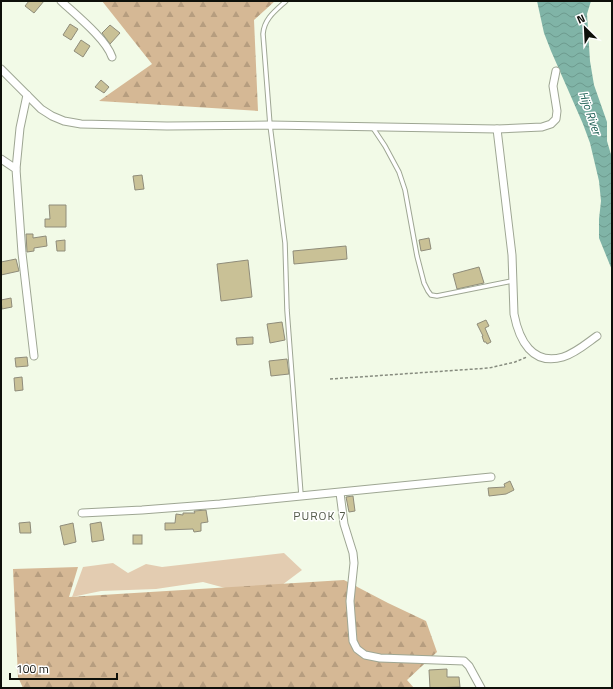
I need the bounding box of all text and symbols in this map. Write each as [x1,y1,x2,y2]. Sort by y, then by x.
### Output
north arrow [565,8,605,48]
text: N [574,10,588,28]
water label: Hijo River [574,89,607,139]
district label: PUROK 7 [293,506,347,525]
scale bar [10,655,117,681]
text: 100 m [16,659,49,678]

